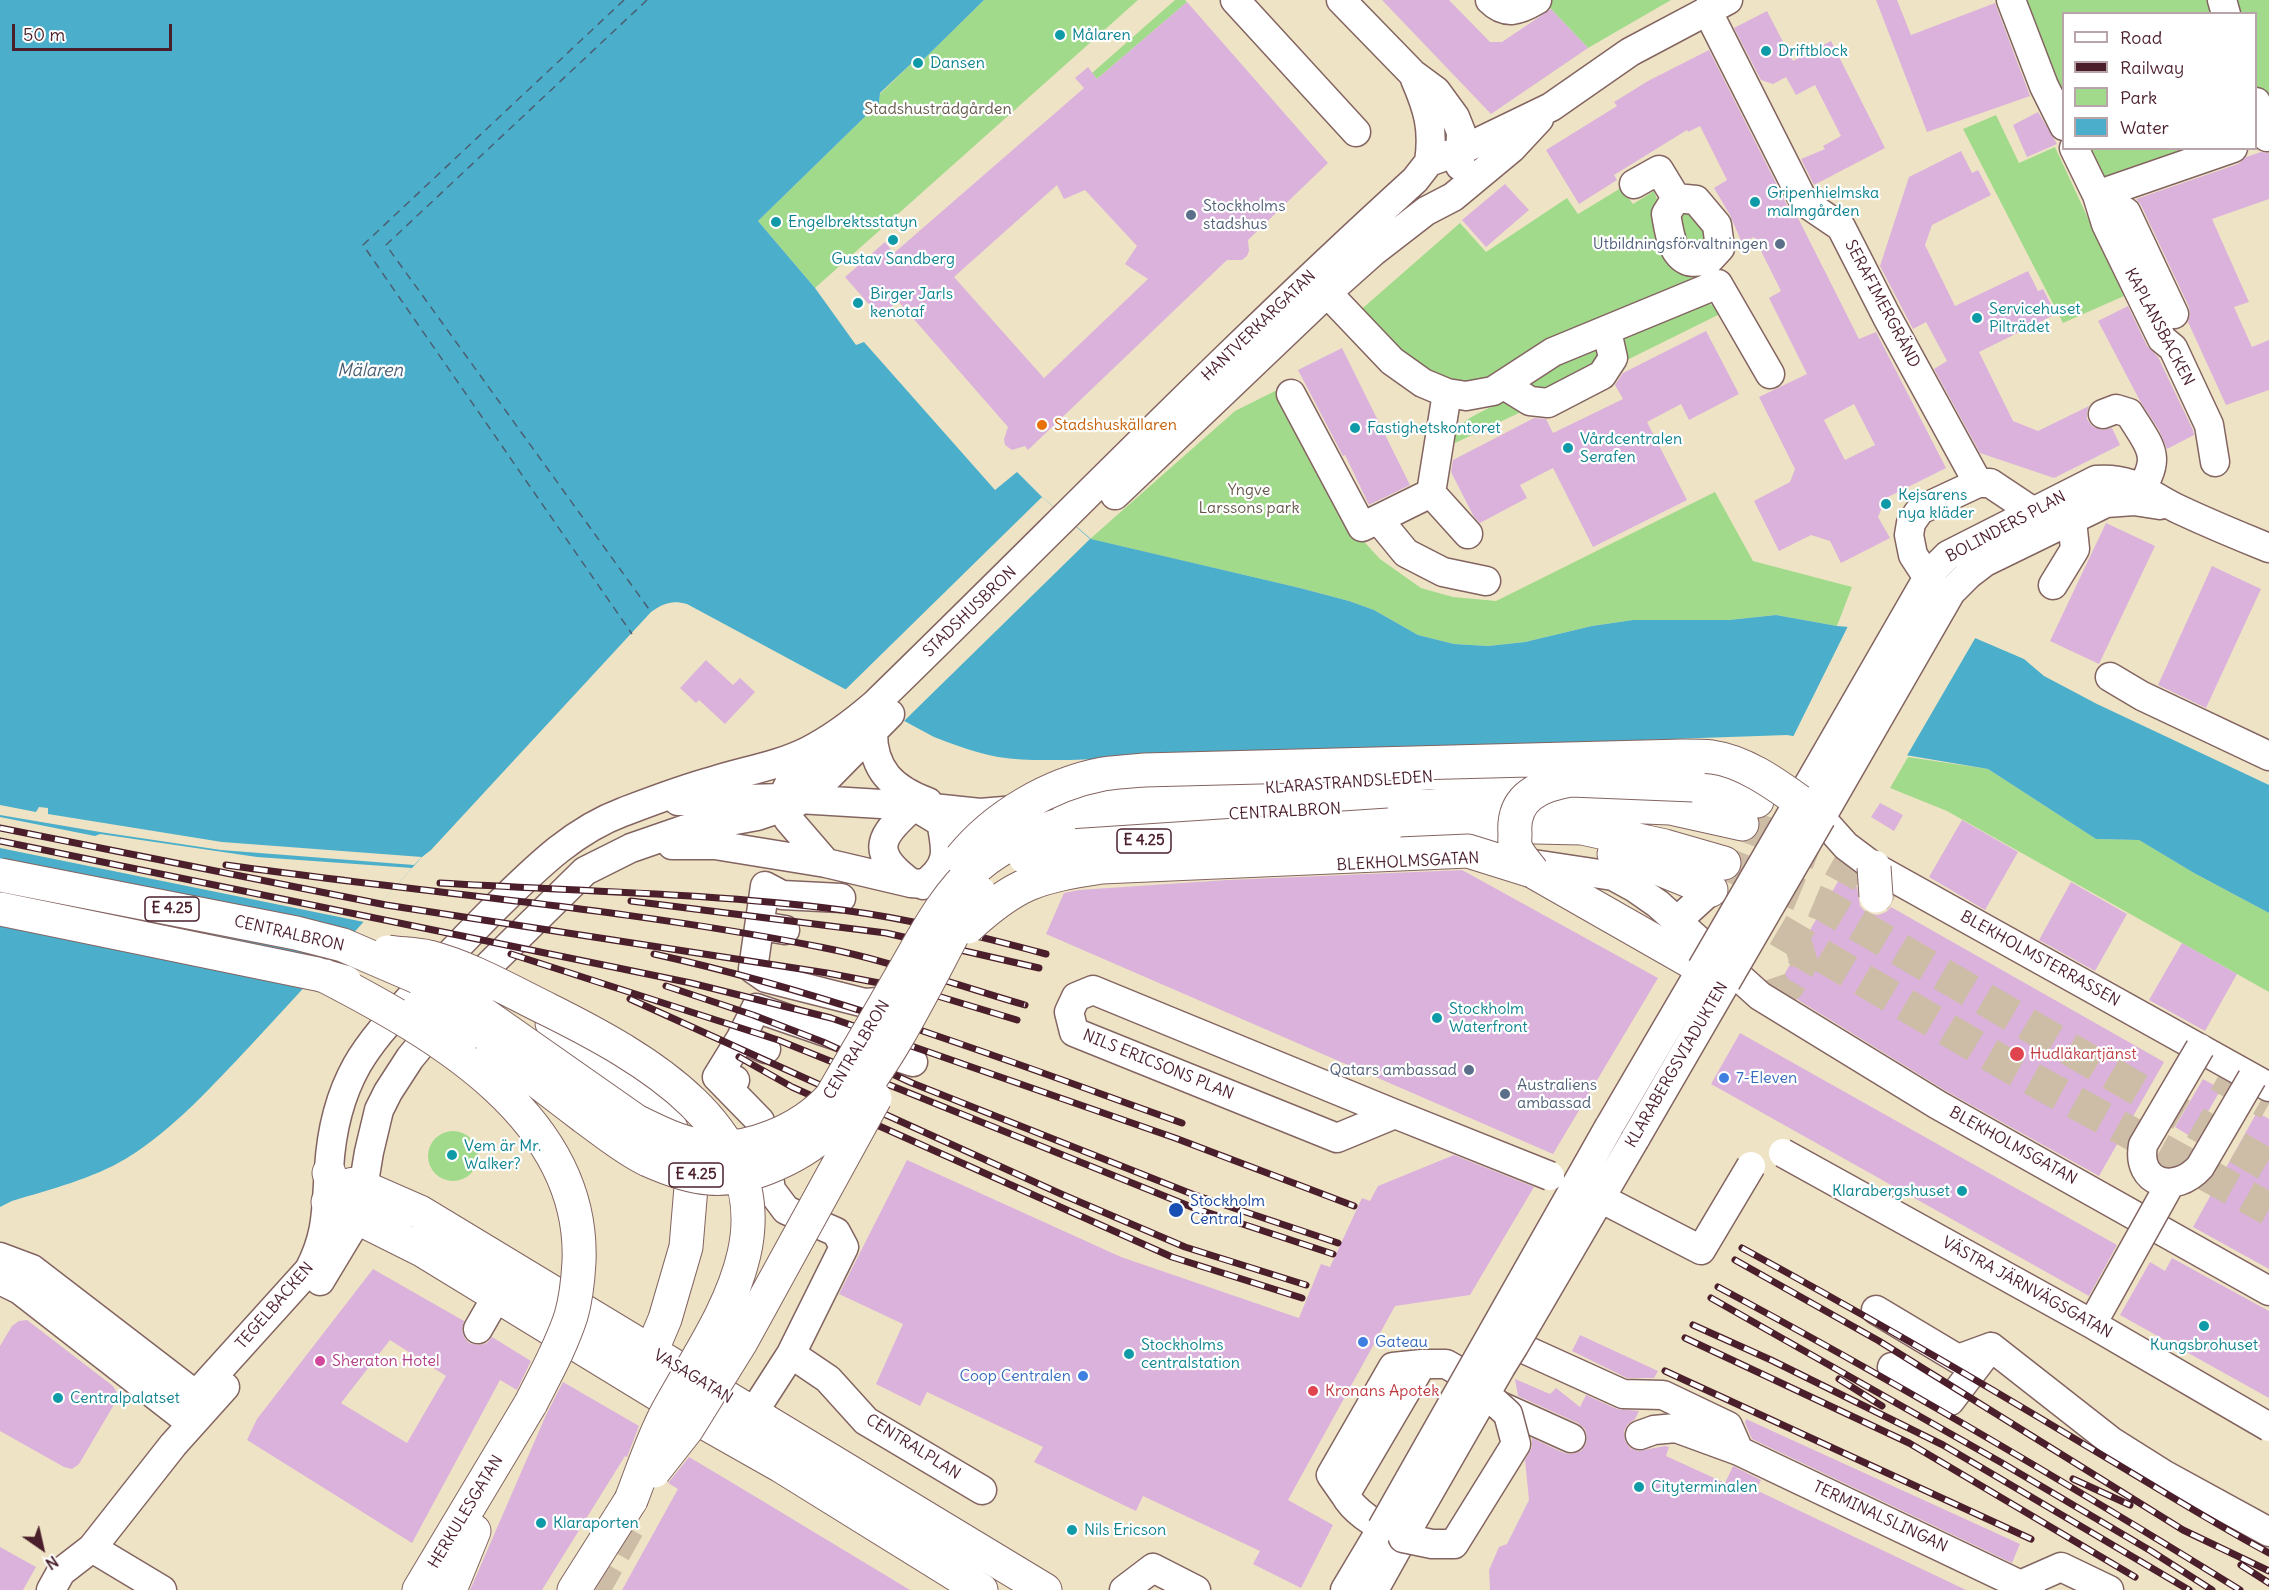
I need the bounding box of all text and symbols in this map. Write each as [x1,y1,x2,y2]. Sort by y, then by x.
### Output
scale bar [15,12,176,50]
legend [2062,12,2257,150]
text: 50 m [23,23,65,46]
place label: Målaren [1072,25,1131,45]
text: Road [2120,26,2162,49]
marker: Målaren [1053,28,1067,42]
place label: Driftblock [1778,41,1848,61]
marker: Driftblock [1759,44,1773,58]
place label: Dansen [930,53,985,73]
marker: Dansen [911,56,925,70]
text: Railway [2120,56,2184,79]
text: Park [2120,86,2157,109]
park label: Stadshusträdgården [864,99,1012,119]
text: Water [2120,116,2169,139]
place label: Gripenhielmska malmgården [1767,183,1879,221]
marker: Gripenhielmska malmgården [1748,195,1762,209]
place label: Stockholms stadshus [1203,196,1285,234]
marker: Stockholms stadshus [1184,208,1198,222]
place label: Engelbrektsstatyn [788,212,918,232]
marker: Engelbrektsstatyn [769,215,783,229]
marker: Gustav Sandberg [886,233,900,247]
place label: Utbildningsförvaltningen [1593,234,1768,254]
marker: Utbildningsförvaltningen [1773,237,1787,251]
street label: SERAFIMERGRÄND [1840,237,1924,371]
place label: Gustav Sandberg [831,249,955,269]
street label: KAPLANSBACKEN [2120,265,2198,389]
street label: HANTVERKARGATAN [1198,267,1320,385]
place label: Birger Jarls kenotaf [870,284,953,322]
marker: Birger Jarls kenotaf [851,296,865,310]
place label: Servicehuset Pilträdet [1989,299,2081,337]
marker: Servicehuset Pilträdet [1970,311,1984,325]
water label: Mälaren [337,360,403,382]
place label: Stadshuskällaren [1054,415,1177,435]
marker: Stadshuskällaren [1035,418,1049,432]
place label: Fastighetskontoret [1367,418,1501,438]
marker: Fastighetskontoret [1348,421,1362,435]
place label: Vårdcentralen Serafen [1580,429,1682,467]
marker: Vårdcentralen Serafen [1561,441,1575,455]
park label: Yngve Larssons park [1198,480,1300,518]
place label: Kejsarens nya kläder [1898,485,1975,523]
street label: BOLINDERS PLAN [1943,487,2069,567]
marker: Kejsarens nya kläder [1879,497,1893,511]
street label: STADSHUSBRON [919,563,1021,661]
street label: KLARASTRANDSLEDEN [1264,768,1434,798]
street label: CENTRALBRON [1228,799,1342,825]
road number: E 4.25 [1117,829,1171,853]
street label: BLEKHOLMSGATAN [1336,849,1480,875]
road number: E 4.25 [145,897,199,921]
street label: BLEKHOLMSTERRASSEN [1957,907,2123,1011]
street label: CENTRALBRON [232,912,346,956]
street label: KLARABERGSVIADUKTEN [1622,979,1732,1151]
street label: CENTRALBRON [820,997,894,1103]
place label: Stockholm Waterfront [1449,999,1528,1037]
marker: Stockholm Waterfront [1430,1011,1444,1025]
street label: NILS ERICSONS PLAN [1080,1026,1236,1104]
place label: Hudläkartjänst [2030,1044,2137,1064]
marker: Hudläkartjänst [2008,1045,2026,1063]
place label: Qatars ambassad [1329,1060,1457,1080]
marker: Qatars ambassad [1462,1063,1476,1077]
place label: 7-Eleven [1736,1068,1797,1088]
marker: 7-Eleven [1717,1071,1731,1085]
place label: Australiens ambassad [1517,1075,1597,1113]
marker: Australiens ambassad [1498,1087,1512,1101]
street label: BLEKHOLMSGATAN [1946,1103,2080,1189]
place label: Vem är Mr. Walker? [464,1136,541,1174]
marker: Vem är Mr. Walker? [445,1148,459,1162]
road number: E 4.25 [669,1163,723,1187]
place label: Klarabergshuset [1832,1181,1950,1201]
marker: Klarabergshuset [1955,1184,1969,1198]
place label: Stockholm Central [1190,1191,1265,1229]
marker: Stockholm Central [1167,1201,1185,1219]
street label: VÄSTRA JÄRNVÄGSGATAN [1939,1233,2115,1343]
street label: TEGELBACKEN [232,1259,318,1353]
marker: Kungsbrohuset [2197,1319,2211,1333]
place label: Gateau [1375,1332,1428,1352]
place label: Stockholms centralstation [1141,1335,1240,1373]
marker: Gateau [1356,1335,1370,1349]
place label: Kungsbrohuset [2150,1335,2258,1355]
street label: VASAGATAN [650,1346,736,1408]
marker: Stockholms centralstation [1122,1347,1136,1361]
place label: Sheraton Hotel [332,1351,439,1371]
marker: Sheraton Hotel [313,1354,327,1368]
place label: Coop Centralen [960,1366,1071,1386]
marker: Coop Centralen [1076,1369,1090,1383]
place label: Kronans Apotek [1325,1381,1439,1401]
marker: Kronans Apotek [1306,1384,1320,1398]
place label: Centralpalatset [70,1388,180,1408]
marker: Centralpalatset [51,1391,65,1405]
street label: CENTRALPLAN [862,1410,964,1484]
street label: HERKULESGATAN [425,1452,507,1572]
place label: Cityterminalen [1651,1477,1757,1497]
street label: TERMINALSLINGAN [1810,1477,1950,1557]
marker: Cityterminalen [1632,1480,1646,1494]
place label: Klaraporten [553,1513,639,1533]
marker: Klaraporten [534,1516,548,1530]
north arrow [12,1518,72,1578]
place label: Nils Ericson [1084,1520,1166,1540]
marker: Nils Ericson [1065,1523,1079,1537]
text: N [42,1552,62,1574]

